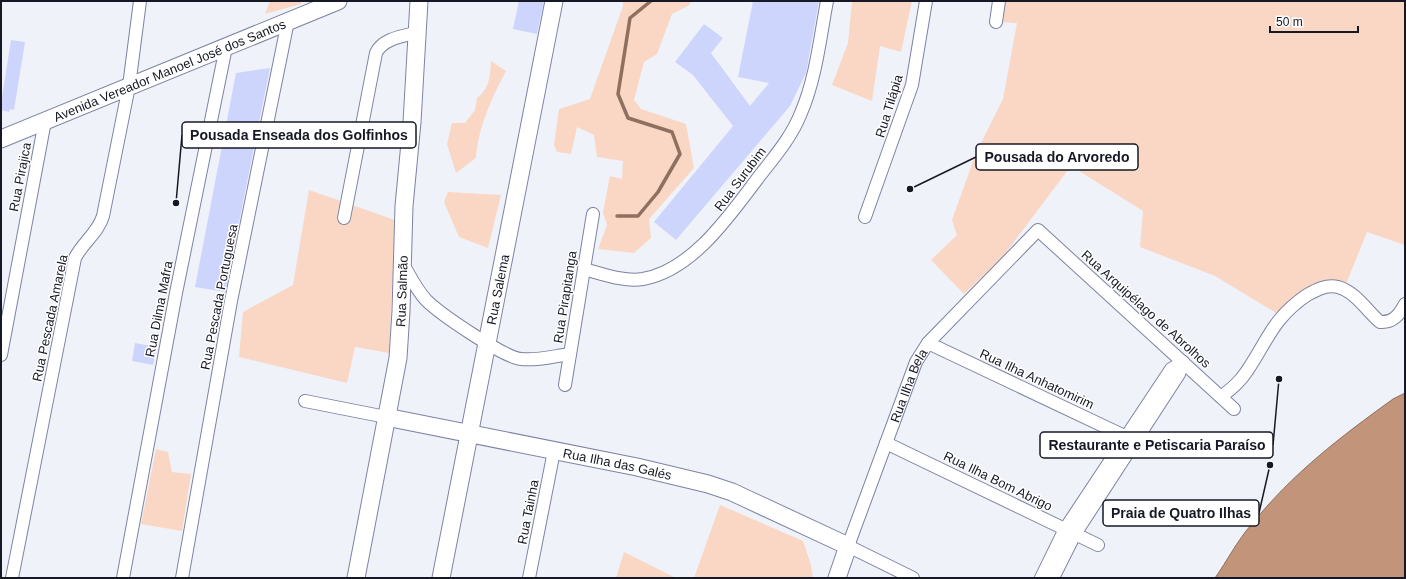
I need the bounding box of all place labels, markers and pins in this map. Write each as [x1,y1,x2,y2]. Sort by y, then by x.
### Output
callout: Pousada Enseada dos Golfinhos [182,122,416,148]
callout: Pousada do Arvoredo [976,144,1138,170]
callout: Restaurante e Petiscaria Paraíso [1040,432,1273,458]
callout: Praia de Quatro Ilhas [1103,500,1259,526]

